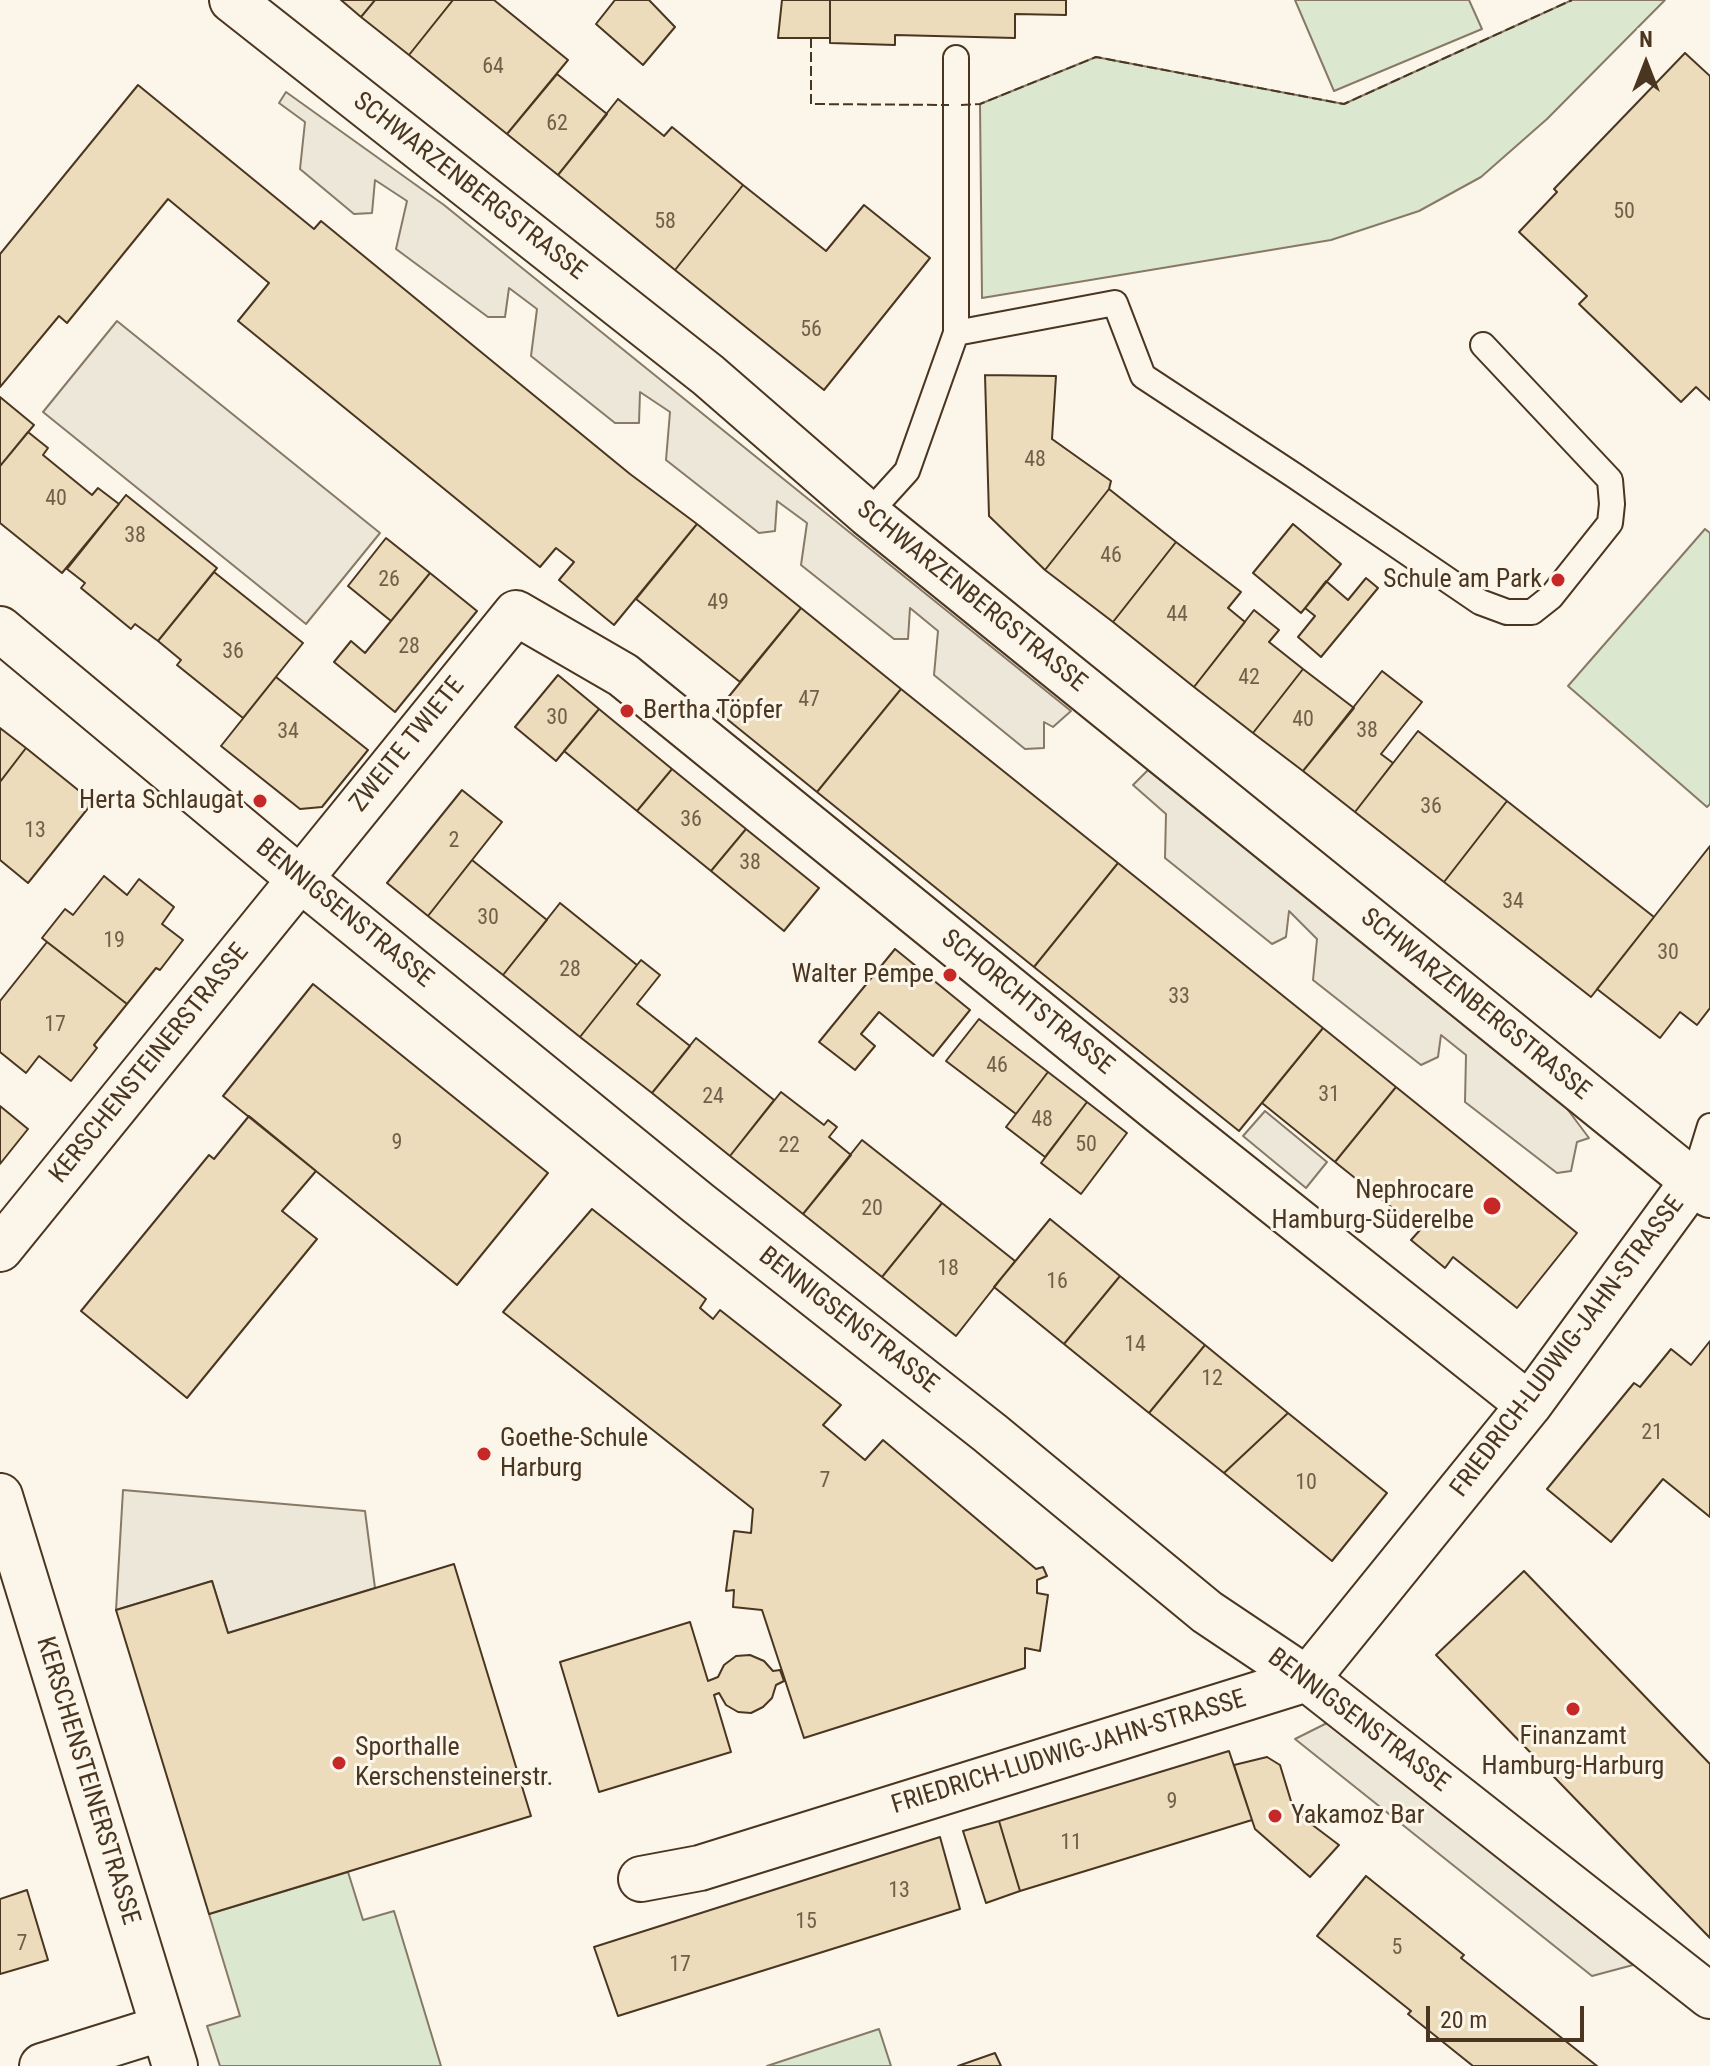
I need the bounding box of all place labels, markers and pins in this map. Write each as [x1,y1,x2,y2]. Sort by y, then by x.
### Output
place label: Schule am Park [1383,564,1542,596]
marker: Schule am Park [1549,571,1567,589]
place label: Bertha Töpfer [643,695,783,727]
marker: Bertha Töpfer [618,702,636,720]
place label: Herta Schlaugat [79,785,244,817]
marker: Herta Schlaugat [251,792,269,810]
place label: Walter Pempe [791,959,934,991]
marker: Walter Pempe [941,966,959,984]
place label: Nephrocare Hamburg-Süderelbe [1272,1175,1474,1236]
marker: Nephrocare Hamburg-Süderelbe [1481,1195,1503,1217]
place label: Goethe-Schule Harburg [500,1423,648,1484]
marker: Goethe-Schule Harburg [475,1445,493,1463]
marker: Finanzamt Hamburg-Harburg [1564,1700,1582,1718]
place label: Finanzamt Hamburg-Harburg [1482,1721,1664,1782]
place label: Sporthalle Kerschensteinerstr. [355,1732,553,1794]
marker: Sporthalle Kerschensteinerstr. [330,1754,348,1772]
place label: Yakamoz Bar [1291,1800,1425,1832]
marker: Yakamoz Bar [1266,1807,1284,1825]

